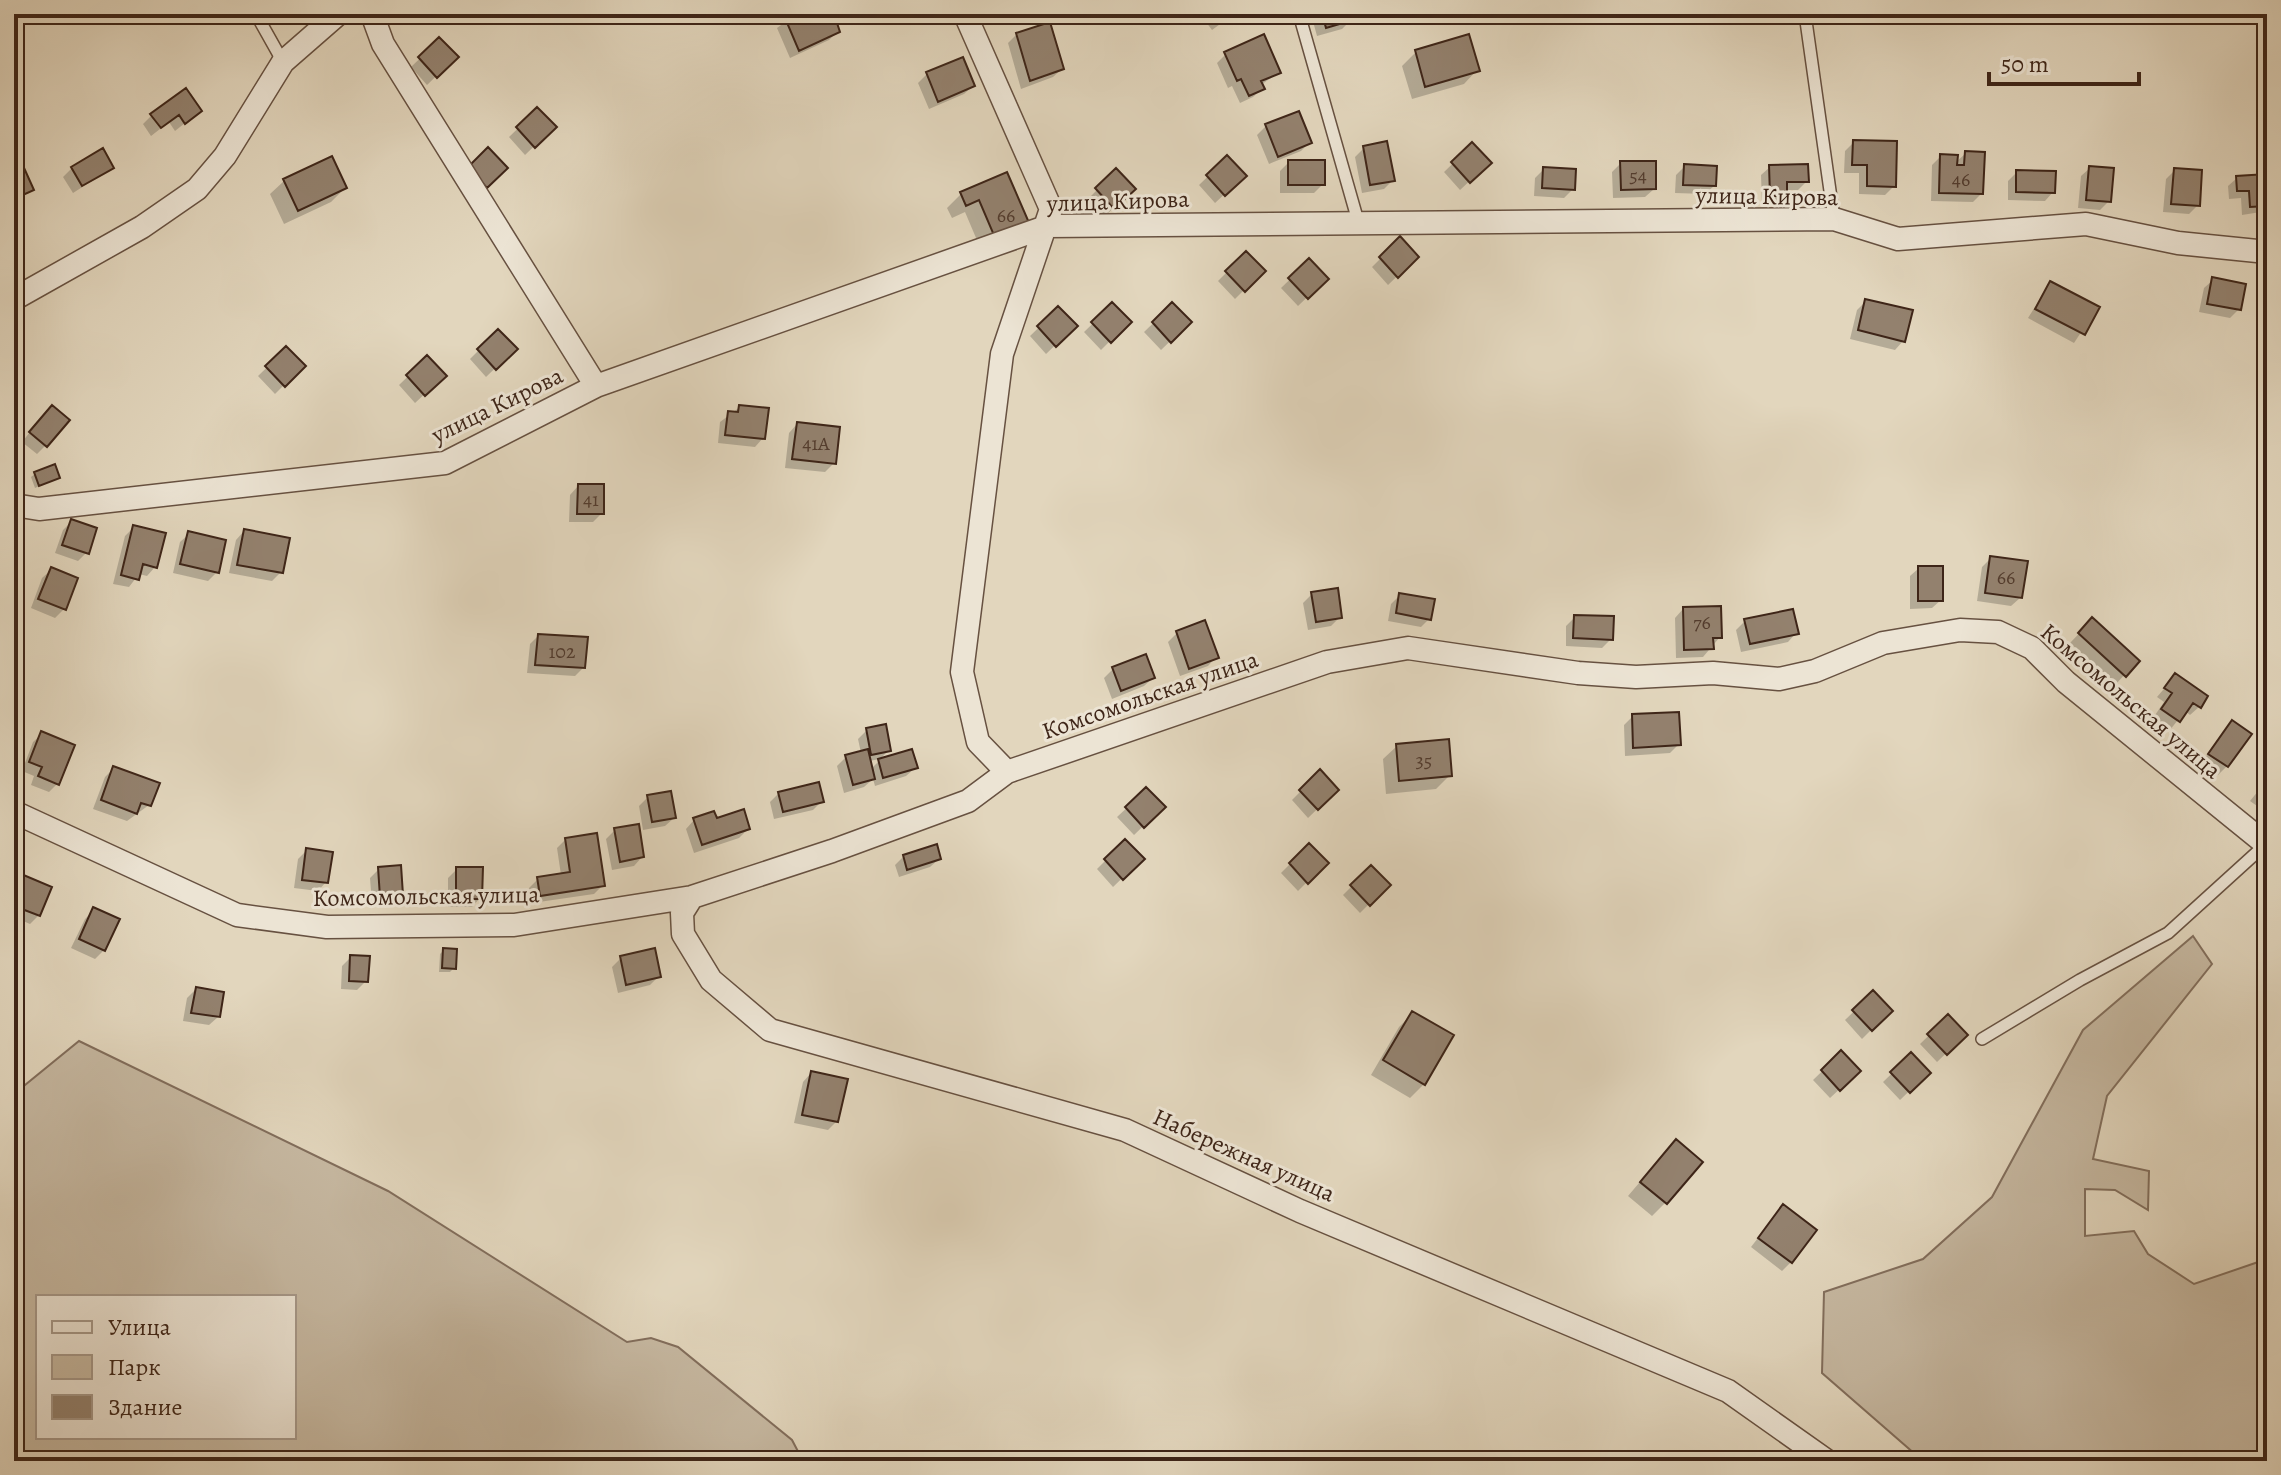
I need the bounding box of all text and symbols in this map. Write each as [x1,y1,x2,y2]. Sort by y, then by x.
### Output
scale bar [1989,36,2139,86]
text: 50 m [2001,48,2049,80]
house number: 54 [1629,162,1647,189]
house number: 46 [1952,166,1970,193]
street label: улица Кирова [1694,179,1839,213]
street label: улица Кирова [1045,183,1190,220]
house number: 66 [997,202,1015,229]
street label: улица Кирова [425,359,568,451]
house number: 41А [802,430,830,457]
house number: 41 [583,486,599,513]
house number: 66 [1997,564,2015,591]
house number: 76 [1693,609,1711,636]
street label: Комсомольская улица [2034,616,2228,786]
house number: 102 [549,638,576,665]
street label: Комсомольская улица [1038,643,1262,747]
house number: 35 [1416,747,1432,774]
street label: Комсомольская улица [312,878,540,914]
street label: Набережная улица [1148,1101,1340,1209]
legend [36,1295,296,1439]
text: Улица [108,1311,171,1343]
text: Парк [108,1351,161,1383]
text: Здание [108,1391,183,1423]

